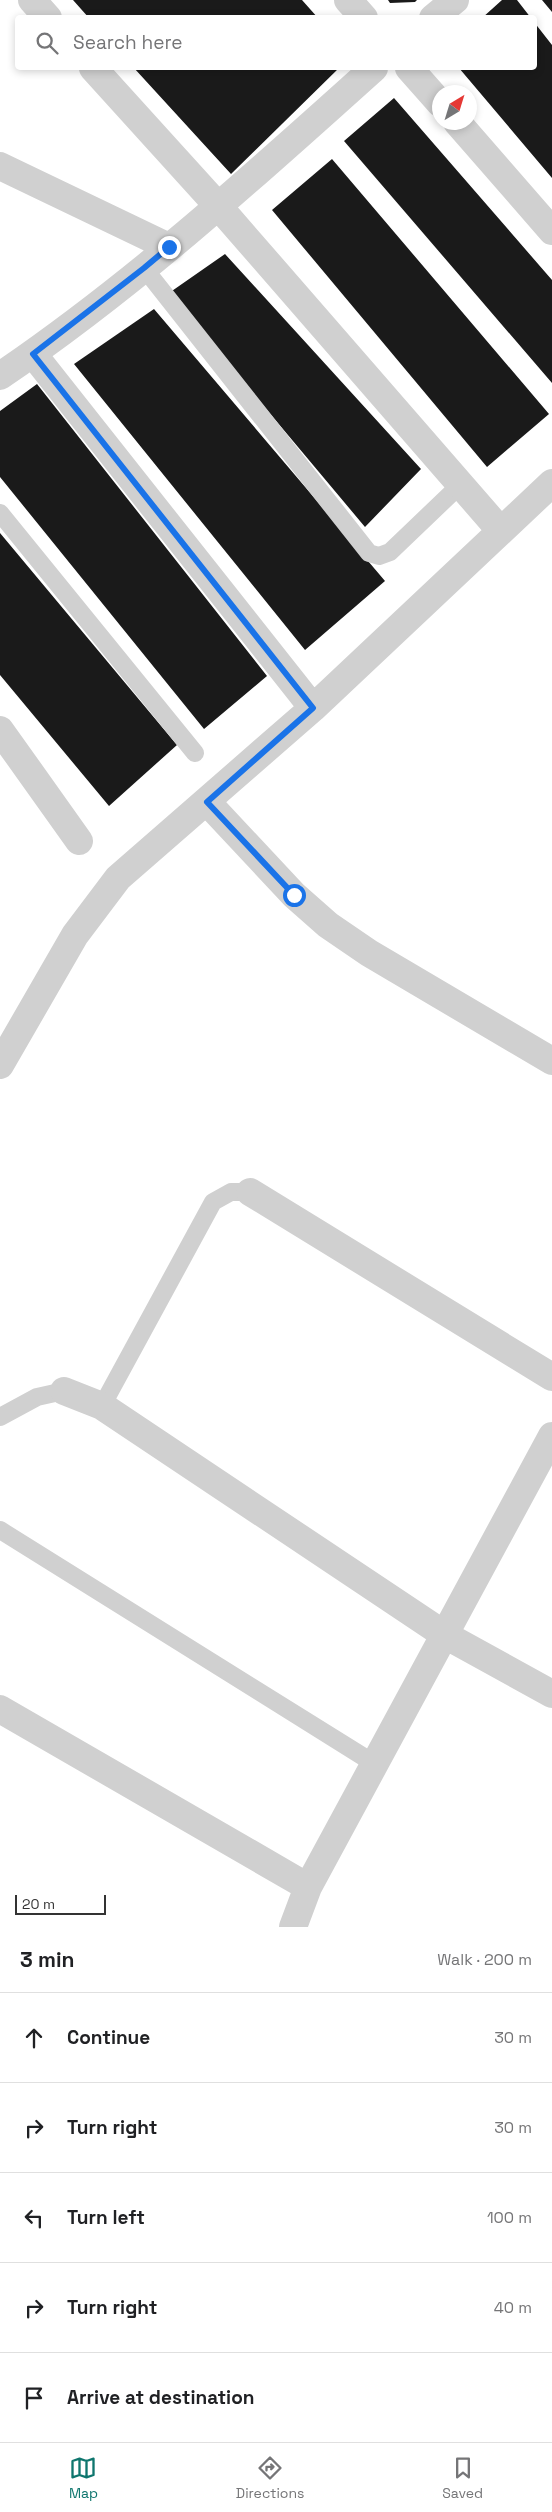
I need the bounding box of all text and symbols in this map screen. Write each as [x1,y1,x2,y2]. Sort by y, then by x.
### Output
search box [15,15,537,70]
icon: search [33,29,61,57]
text: Search here [73,30,183,55]
north arrow [432,85,477,130]
route end [158,236,181,259]
route start [283,884,306,907]
scale bar [15,1892,106,1915]
text: 20 m [22,1895,55,1913]
text: 3 min [20,1946,75,1973]
text: Walk · 200 m [437,1949,532,1970]
icon: ahead [20,2024,48,2052]
text: Continue [67,2025,150,2050]
text: 30 m [494,2027,532,2048]
icon: right [20,2114,48,2142]
text: Turn right [67,2115,157,2140]
text: 30 m [494,2117,532,2138]
icon: left [20,2204,48,2232]
text: Turn left [67,2205,145,2230]
text: 100 m [487,2207,532,2228]
icon: right [20,2294,48,2322]
text: Turn right [67,2295,157,2320]
text: 40 m [494,2297,532,2318]
icon: arrive [20,2384,48,2412]
text: Arrive at destination [67,2385,255,2410]
tab: Map [69,2454,98,2502]
tab: Directions [236,2454,304,2502]
tab: Saved [442,2454,483,2502]

